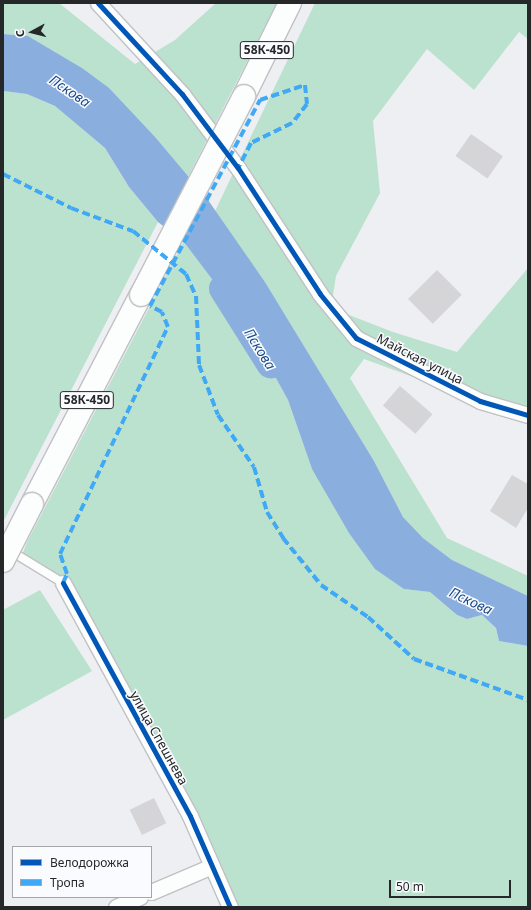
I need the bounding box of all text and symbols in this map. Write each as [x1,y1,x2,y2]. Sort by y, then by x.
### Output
north arrow [12,12,52,52]
text: С [12,29,27,38]
road number: 58К-450 [239,40,295,60]
water label: Пскова [46,71,94,111]
water label: Пскова [241,325,279,373]
street label: Майская улица [374,330,466,388]
road number: 58К-450 [59,390,115,410]
water label: Пскова [447,584,495,618]
street label: улица Спешнева [127,688,191,788]
legend [12,846,152,898]
text: Велодорожка [50,854,129,871]
scale bar [391,872,513,898]
text: Тропа [50,874,85,891]
text: 50 m [396,878,424,895]

